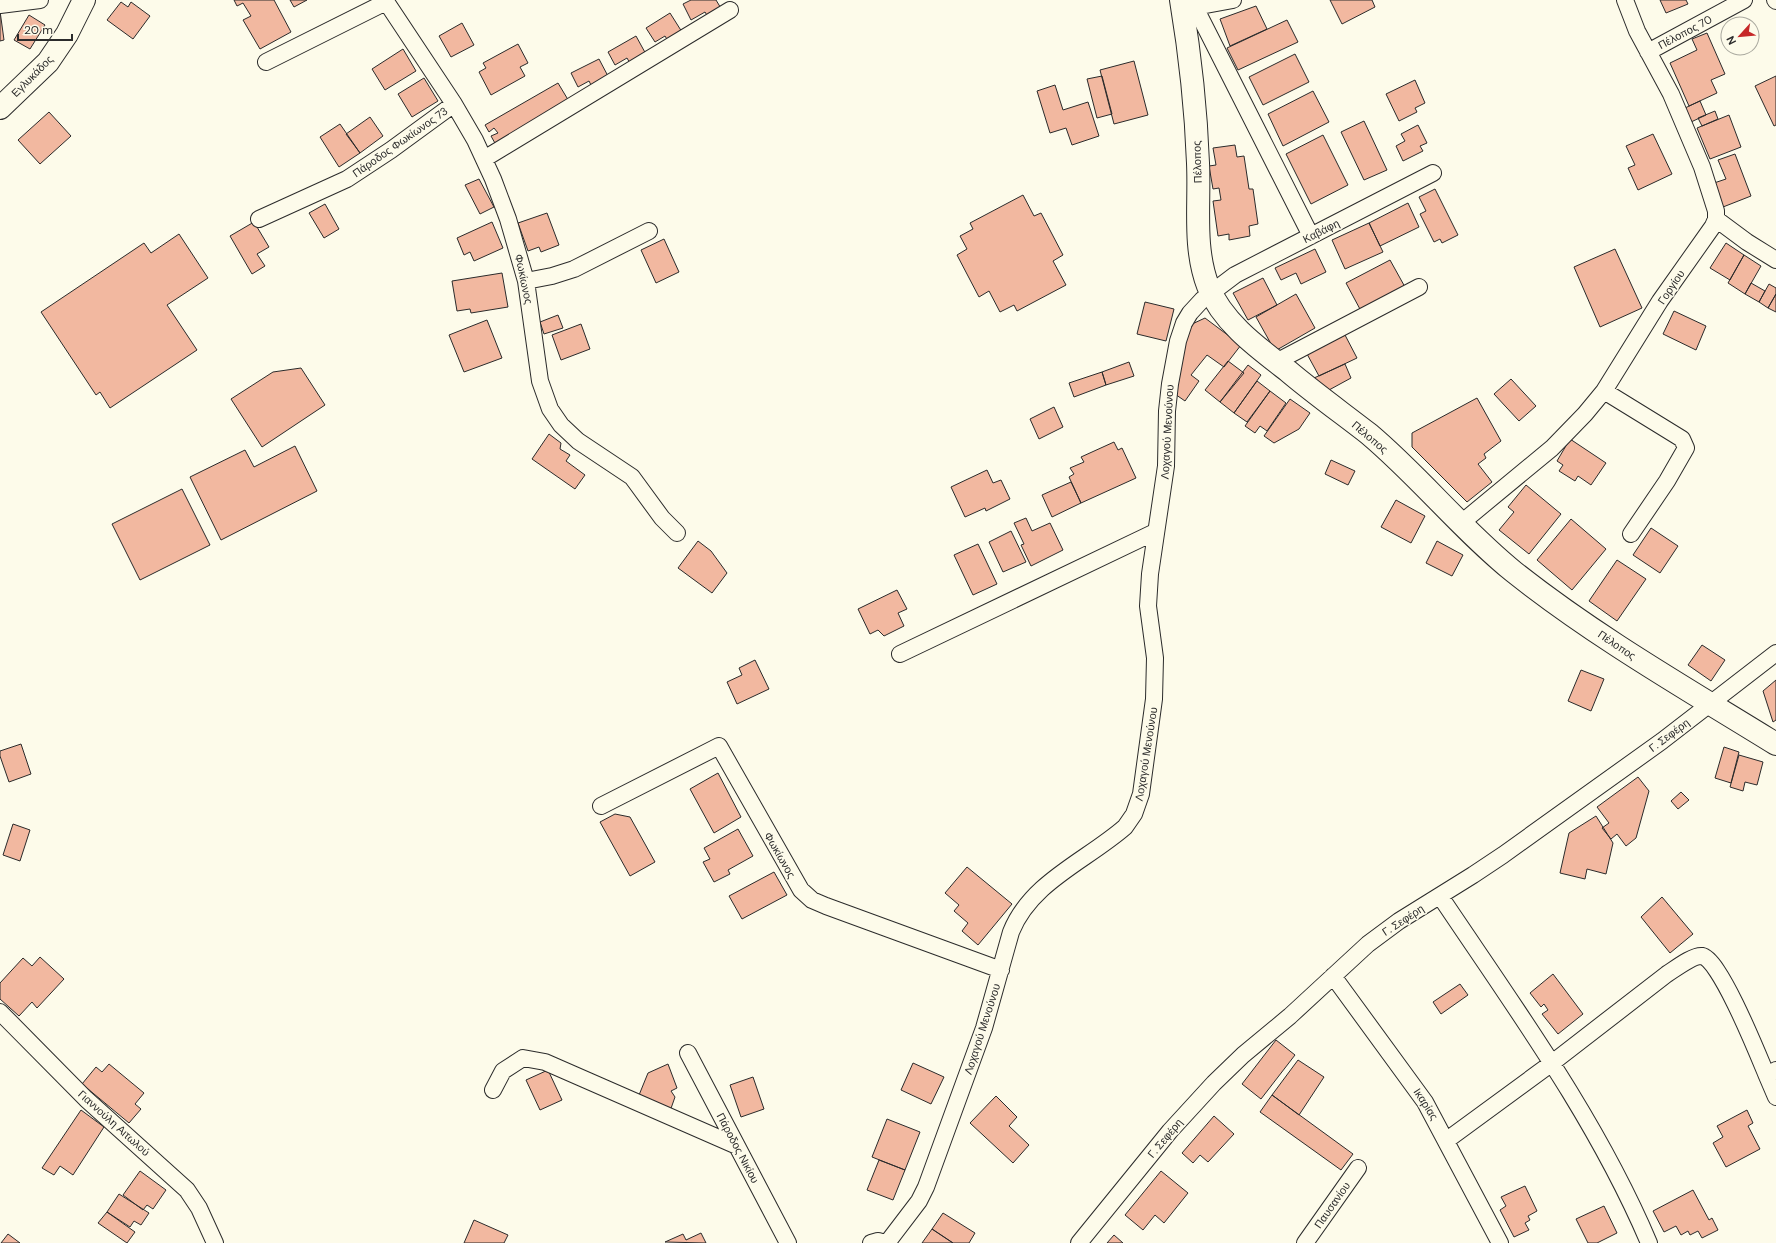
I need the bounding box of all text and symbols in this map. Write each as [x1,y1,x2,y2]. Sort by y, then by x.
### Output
street label: Πέλοπος 70 [1656,12,1714,52]
scale bar [18,16,72,42]
north arrow [1720,16,1760,56]
text: 20 m [24,22,53,38]
text: N [1723,34,1739,47]
street label: Εγλυκάδος [8,52,56,100]
street label: Πάροδος Φωκίωνος 73 [350,104,450,180]
street label: Πέλοπος [1189,140,1205,184]
street label: Καβάφη [1300,216,1342,246]
street label: Φωκίωνος [512,253,536,305]
street label: Γοργίου [1654,267,1688,307]
street label: Λοχαγού Μενούνου [1158,384,1176,480]
street label: Πέλοπος [1349,418,1391,456]
street label: Πέλοπος [1595,627,1639,663]
street label: Λοχαγού Μενούνου [1132,706,1160,802]
street label: Γ. Σεφέρη [1646,715,1692,755]
street label: Φωκίωνος [761,829,799,881]
street label: Γ. Σεφέρη [1379,901,1427,939]
street label: Λοχαγού Μενούνου [961,982,1003,1076]
street label: Ικαρίας [1411,1085,1441,1123]
street label: Γιαννούλη Αιτωλού [75,1087,153,1159]
street label: Πάροδος Νικίου [714,1110,762,1186]
street label: Γ. Σεφέρη [1144,1115,1186,1161]
street label: Παυσανίου [1311,1179,1353,1231]

